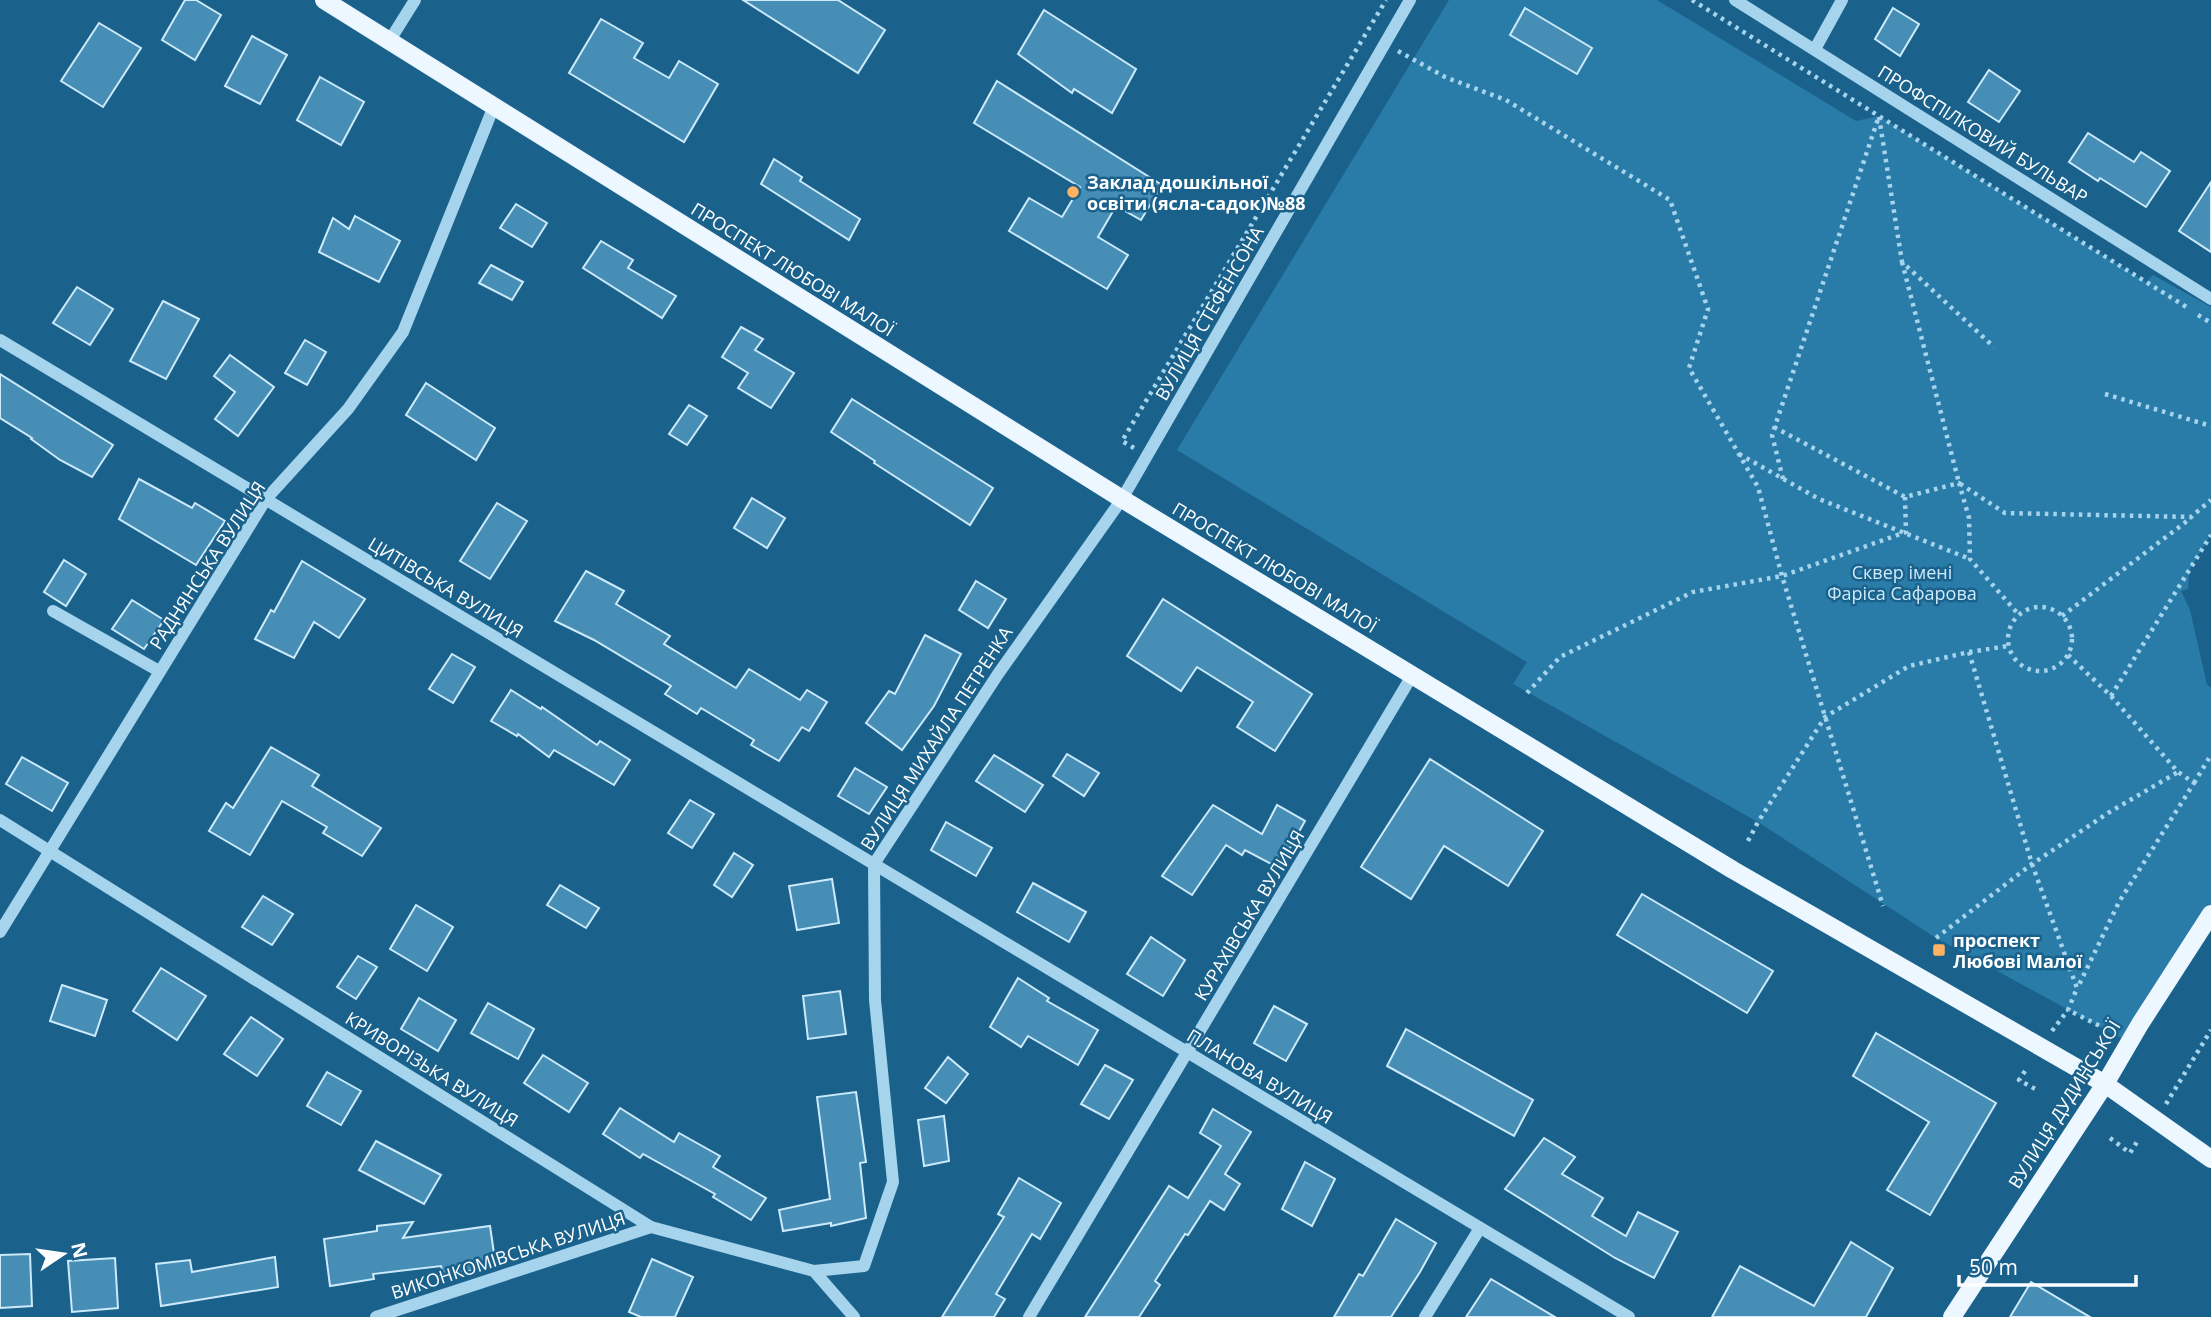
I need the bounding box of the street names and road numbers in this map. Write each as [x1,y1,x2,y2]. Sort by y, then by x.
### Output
street label: ПРОФСПІЛКОВИЙ БУЛЬВАР [1874,59,2092,209]
street label: ПРОСПЕКТ ЛЮБОВІ МАЛОЇ [687,197,900,342]
street label: ВУЛИЦЯ СТЕФЕНСОНА [1149,221,1269,404]
street label: РАДНЯНСЬКА ВУЛИЦЯ [144,476,270,654]
street label: ПРОСПЕКТ ЛЮБОВІ МАЛОЇ [1168,496,1383,638]
street label: ЦИТІВСЬКА ВУЛИЦЯ [364,531,528,643]
street label: ВУЛИЦЯ МИХАЙЛА ПЕТРЕНКА [855,621,1018,854]
street label: КУРАХІВСЬКА ВУЛИЦЯ [1189,825,1309,1005]
street label: КРИВОРІЗЬКА ВУЛИЦЯ [341,1006,523,1132]
street label: ВУЛИЦЯ ДУДИНСЬКОЇ [2002,1015,2126,1193]
street label: ПЛАНОВА ВУЛИЦЯ [1183,1023,1337,1129]
street label: ВИКОНКОМІВСЬКА ВУЛИЦЯ [388,1206,628,1304]

